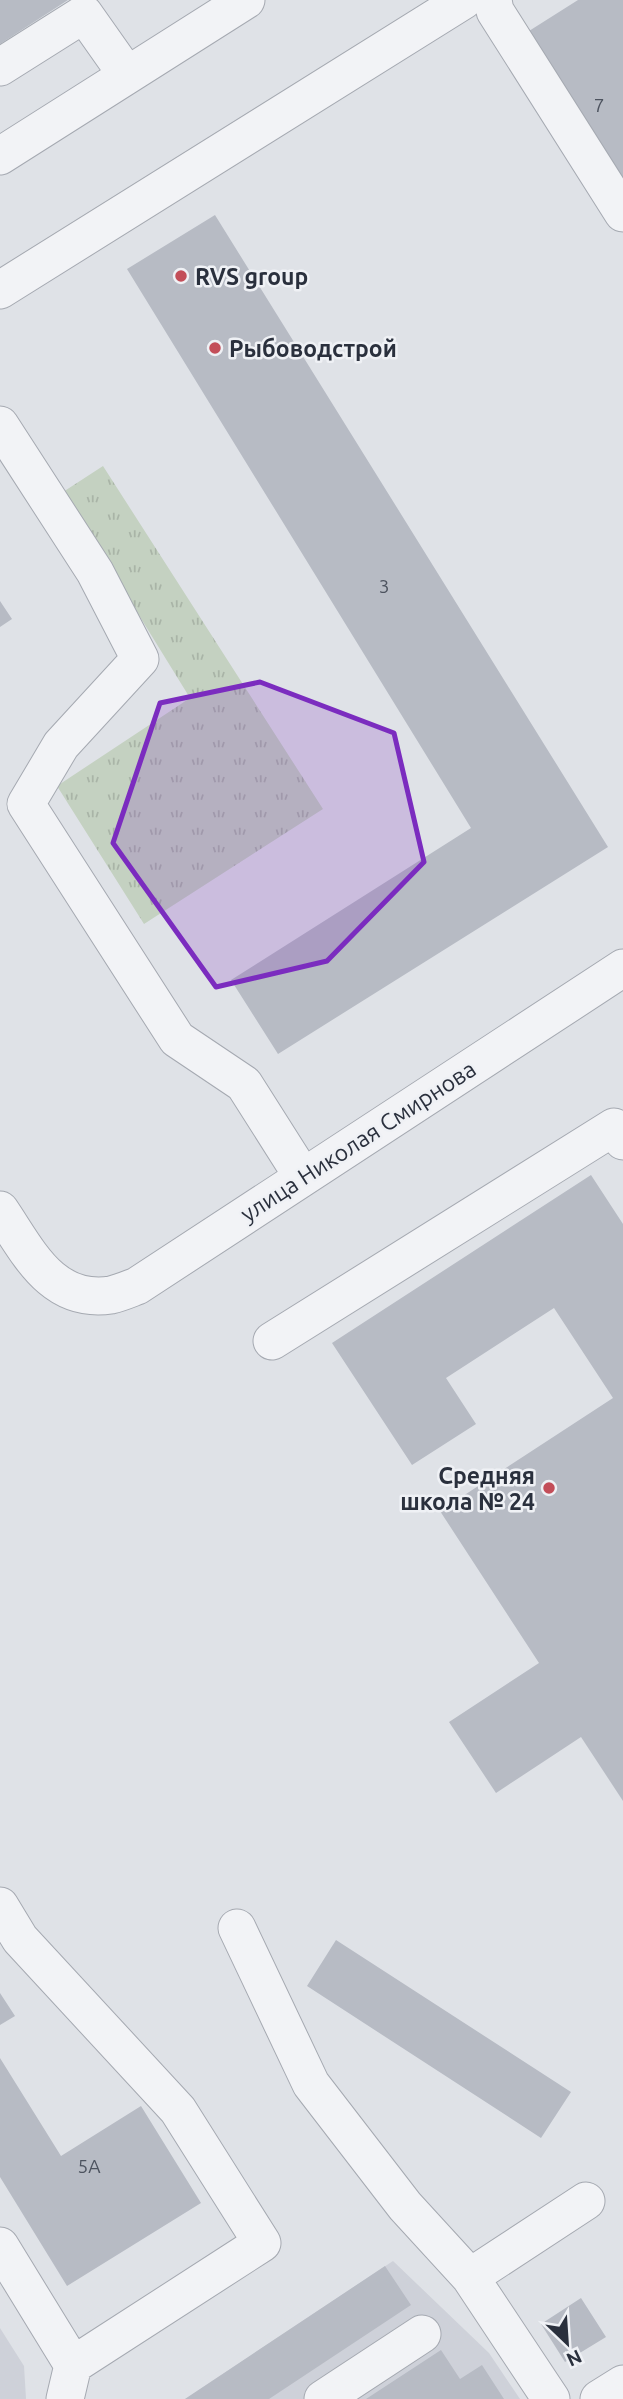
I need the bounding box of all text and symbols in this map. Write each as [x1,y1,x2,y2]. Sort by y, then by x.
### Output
house number: 7 [594,94,604,116]
place label: RVS group [195,264,308,289]
marker: RVS group [173,268,189,284]
place label: Рыбоводстрой [229,336,397,361]
marker: Рыбоводстрой [207,340,223,356]
house number: 3 [379,575,389,597]
street label: улица Николая Смирнова [236,1056,480,1226]
place label: Средняя школа № 24 [400,1463,535,1514]
marker: Средняя школа № 24 [541,1480,557,1496]
house number: 5А [77,2155,101,2177]
north arrow [532,2308,602,2378]
text: N [563,2345,585,2371]

